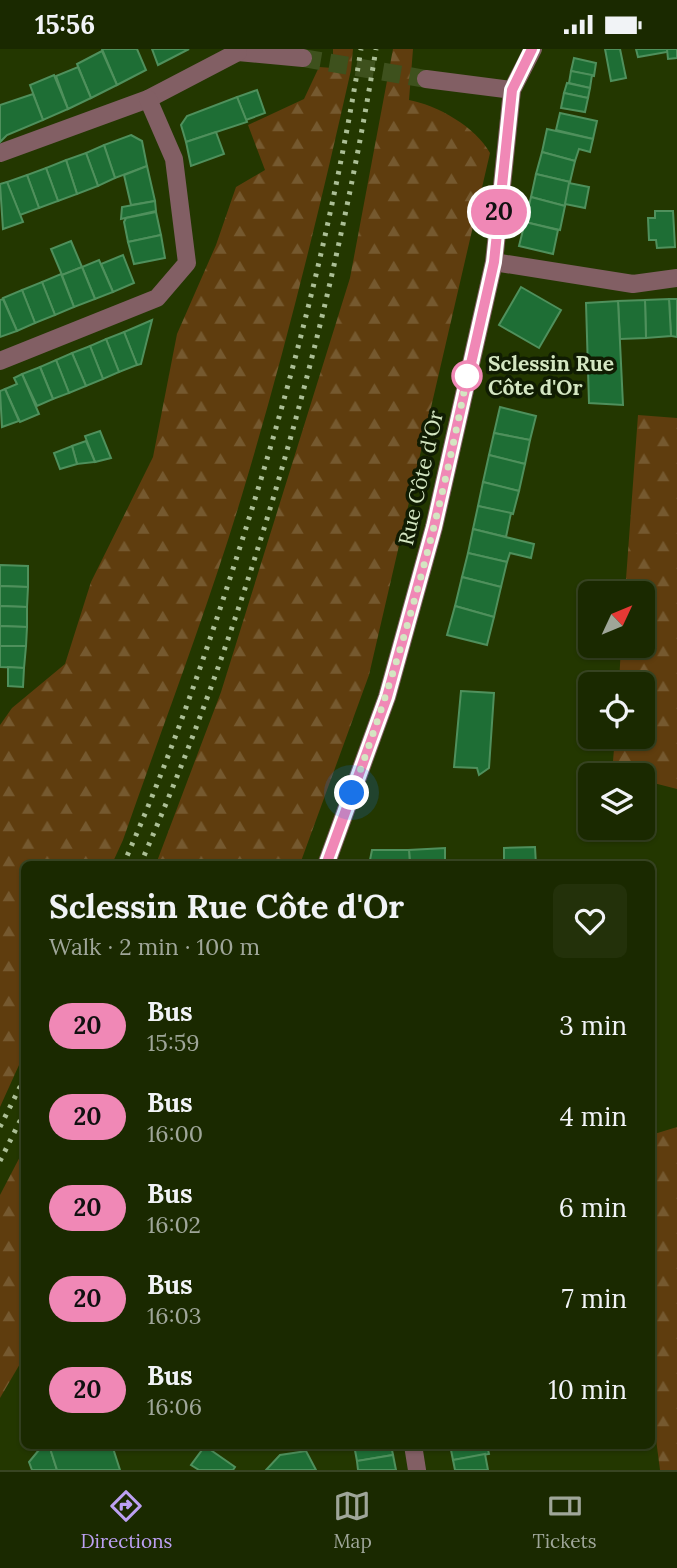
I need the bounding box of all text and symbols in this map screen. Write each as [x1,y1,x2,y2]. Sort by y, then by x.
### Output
text: 15:56 [35,8,95,41]
line badge: 20 [468,189,530,235]
text: 20 [485,196,513,227]
place label: Sclessin Rue Côte d'Or [488,350,614,401]
marker: Sclessin Rue Côte d'Or [452,361,482,391]
street label: Rue Côte d'Or [392,408,449,548]
north arrow [578,581,654,658]
map controls [578,581,655,840]
button: locate [578,672,655,749]
button: layers [578,763,655,840]
your location [334,775,369,810]
button: heart [553,884,627,958]
text: Sclessin Rue Côte d'Or [49,885,404,927]
text: Walk · 2 min · 100 m [49,932,260,961]
text: Bus [147,995,193,1028]
text: 3 min [559,1009,627,1042]
text: 20 [73,1010,102,1041]
text: 15:59 [147,1028,200,1057]
text: Bus [147,1086,193,1119]
text: 4 min [560,1100,627,1133]
text: 20 [73,1101,102,1132]
text: 16:00 [147,1119,203,1148]
text: Bus [147,1177,193,1210]
text: 6 min [559,1191,627,1224]
text: 20 [73,1192,102,1223]
text: 16:02 [147,1210,201,1239]
text: Bus [147,1268,193,1301]
text: 7 min [562,1282,627,1315]
text: 20 [73,1283,102,1314]
text: 16:03 [147,1301,202,1330]
text: Bus [147,1359,193,1392]
text: 10 min [548,1373,627,1406]
text: 20 [73,1374,102,1405]
text: 16:06 [147,1392,202,1421]
tab: Directions [80,1487,172,1553]
tab: Map [333,1487,372,1553]
tab: Tickets [533,1487,597,1553]

